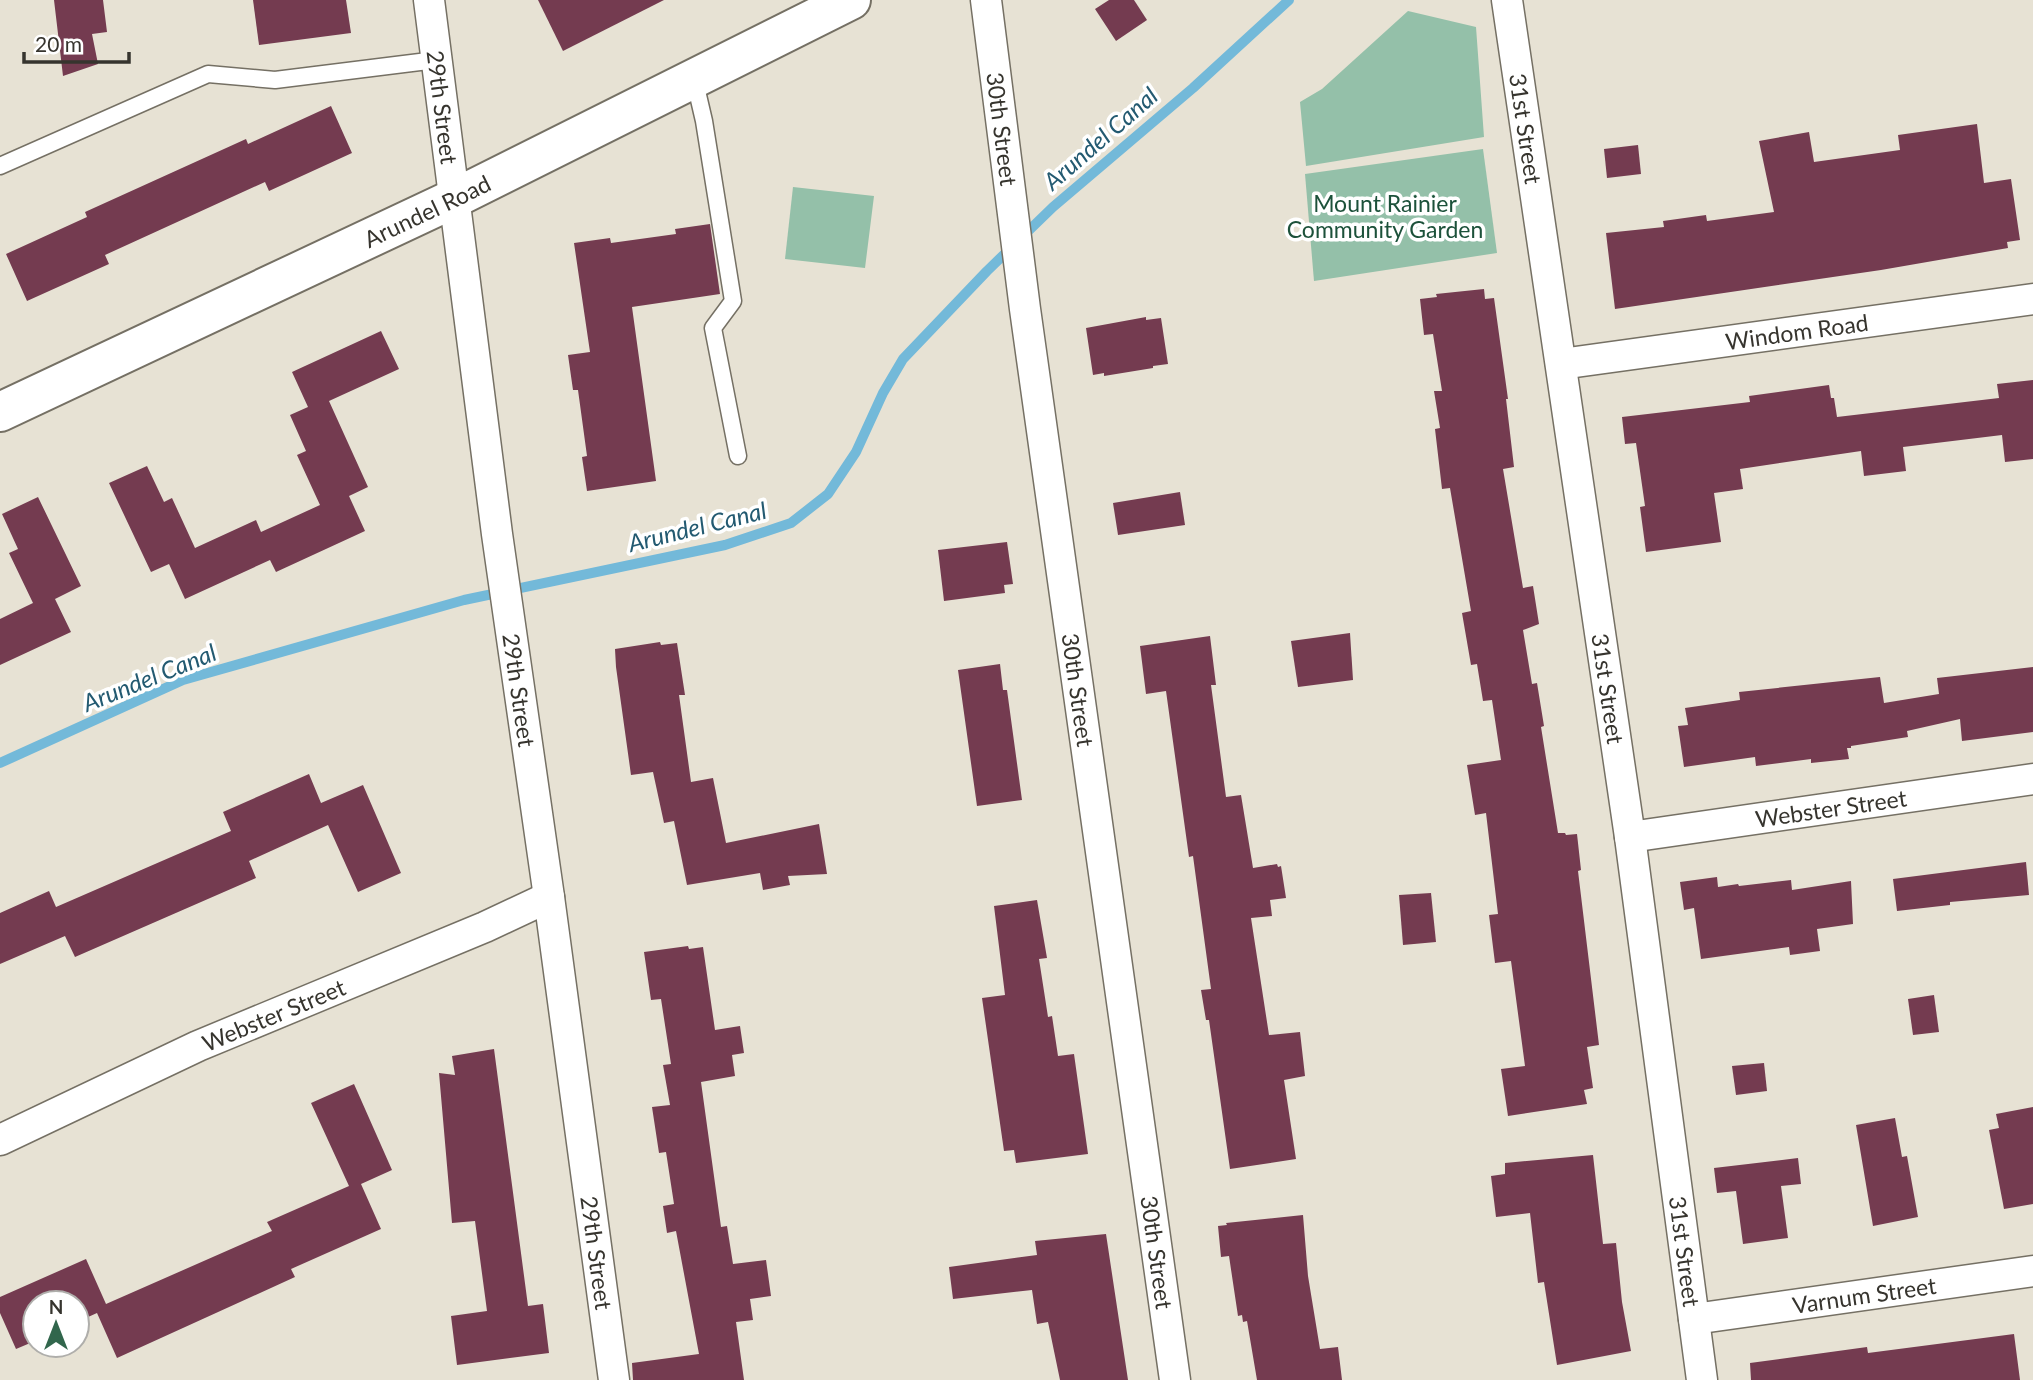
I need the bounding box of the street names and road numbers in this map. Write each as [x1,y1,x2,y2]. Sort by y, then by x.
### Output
street label: 29th Street [422,49,464,166]
street label: 30th Street [981,71,1023,188]
street label: 31st Street [1504,71,1548,187]
street label: Arundel Road [359,169,495,253]
street label: Windom Road [1724,308,1870,355]
street label: 30th Street [1057,631,1100,749]
street label: 31st Street [1586,631,1630,746]
street label: 29th Street [497,632,541,749]
street label: Webster Street [1754,783,1909,833]
street label: Webster Street [198,972,350,1057]
street label: 29th Street [575,1194,618,1312]
street label: 30th Street [1135,1194,1179,1312]
street label: 31st Street [1664,1194,1706,1309]
street label: Varnum Street [1791,1271,1939,1319]

